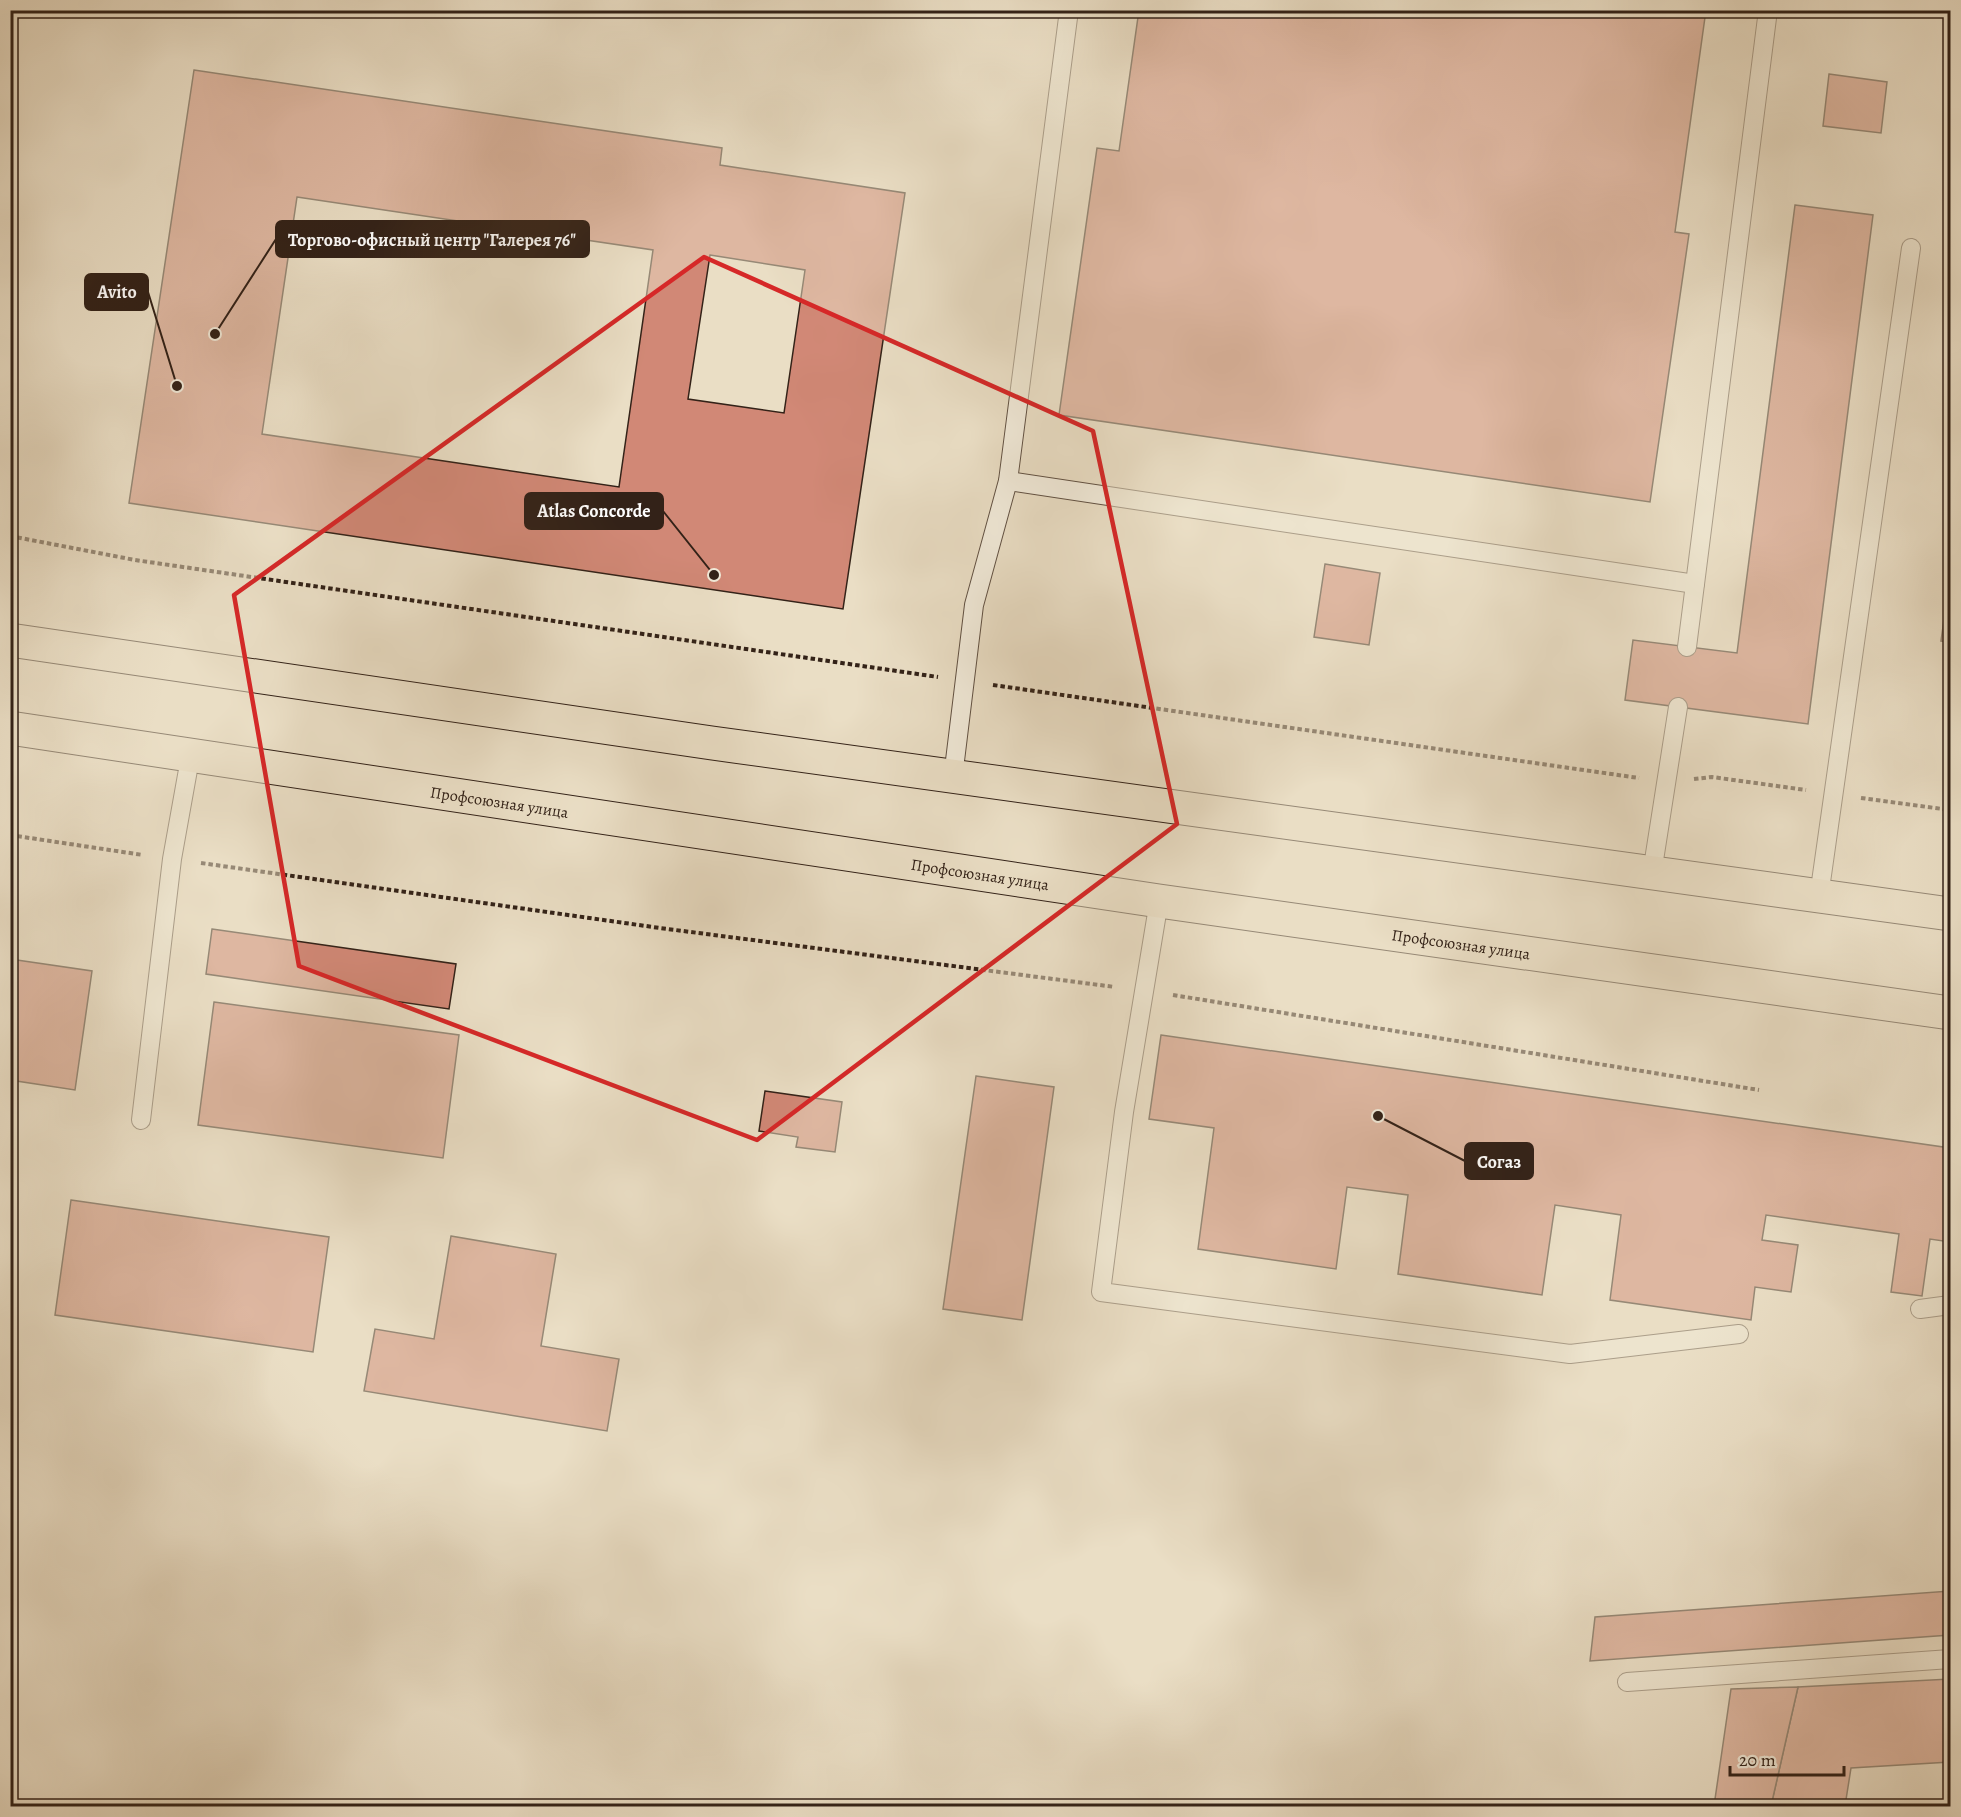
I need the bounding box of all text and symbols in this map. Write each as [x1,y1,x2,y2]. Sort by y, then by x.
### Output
callout: Торгово-офисный центр "Галерея 76" [276,221,589,257]
text: Торгово-офисный центр "Галерея 76" [288,228,576,252]
callout: Avito [85,274,148,310]
text: Avito [96,280,137,304]
callout: Atlas Concorde [525,493,663,529]
text: Atlas Concorde [536,499,651,523]
street label: Профсоюзная улица [429,781,571,824]
street label: Профсоюзная улица [909,854,1051,896]
street label: Профсоюзная улица [1390,924,1532,966]
callout: Согаз [1465,1143,1533,1179]
text: Согаз [1477,1150,1521,1174]
scale bar [1730,1739,1844,1777]
text: 20 m [1739,1748,1776,1772]

